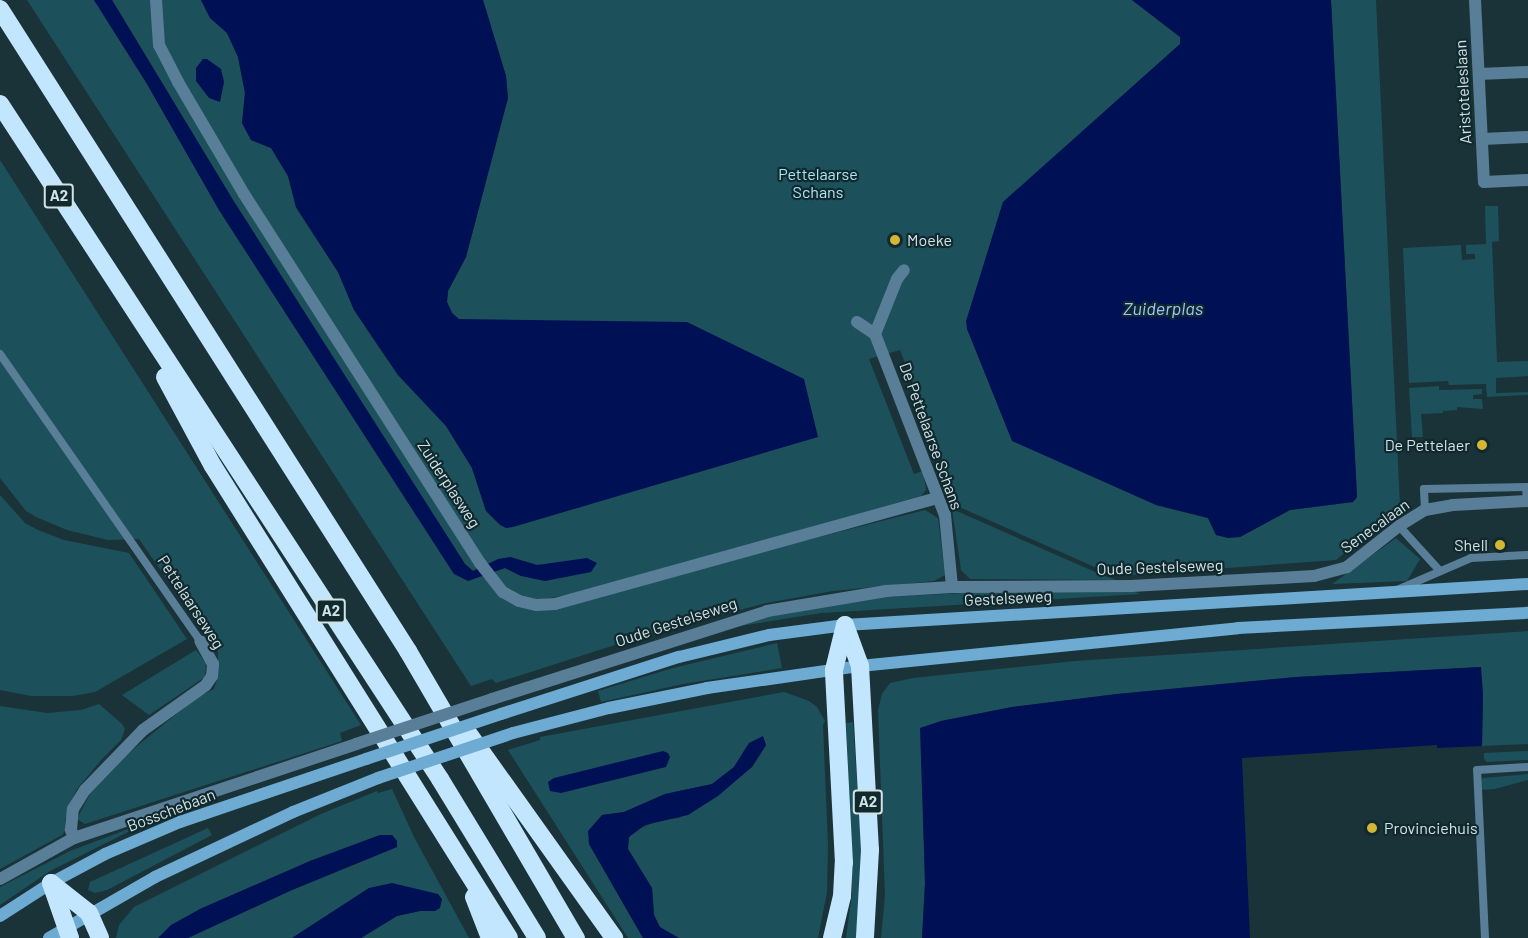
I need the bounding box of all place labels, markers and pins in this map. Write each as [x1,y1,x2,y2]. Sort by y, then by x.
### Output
place label: Moeke [907,230,952,250]
marker: Moeke [888,233,902,247]
place label: De Pettelaer [1385,435,1470,455]
marker: De Pettelaer [1475,438,1489,452]
place label: Shell [1454,535,1488,555]
marker: Shell [1493,538,1507,552]
place label: Provinciehuis [1384,818,1478,838]
marker: Provinciehuis [1365,821,1379,835]

